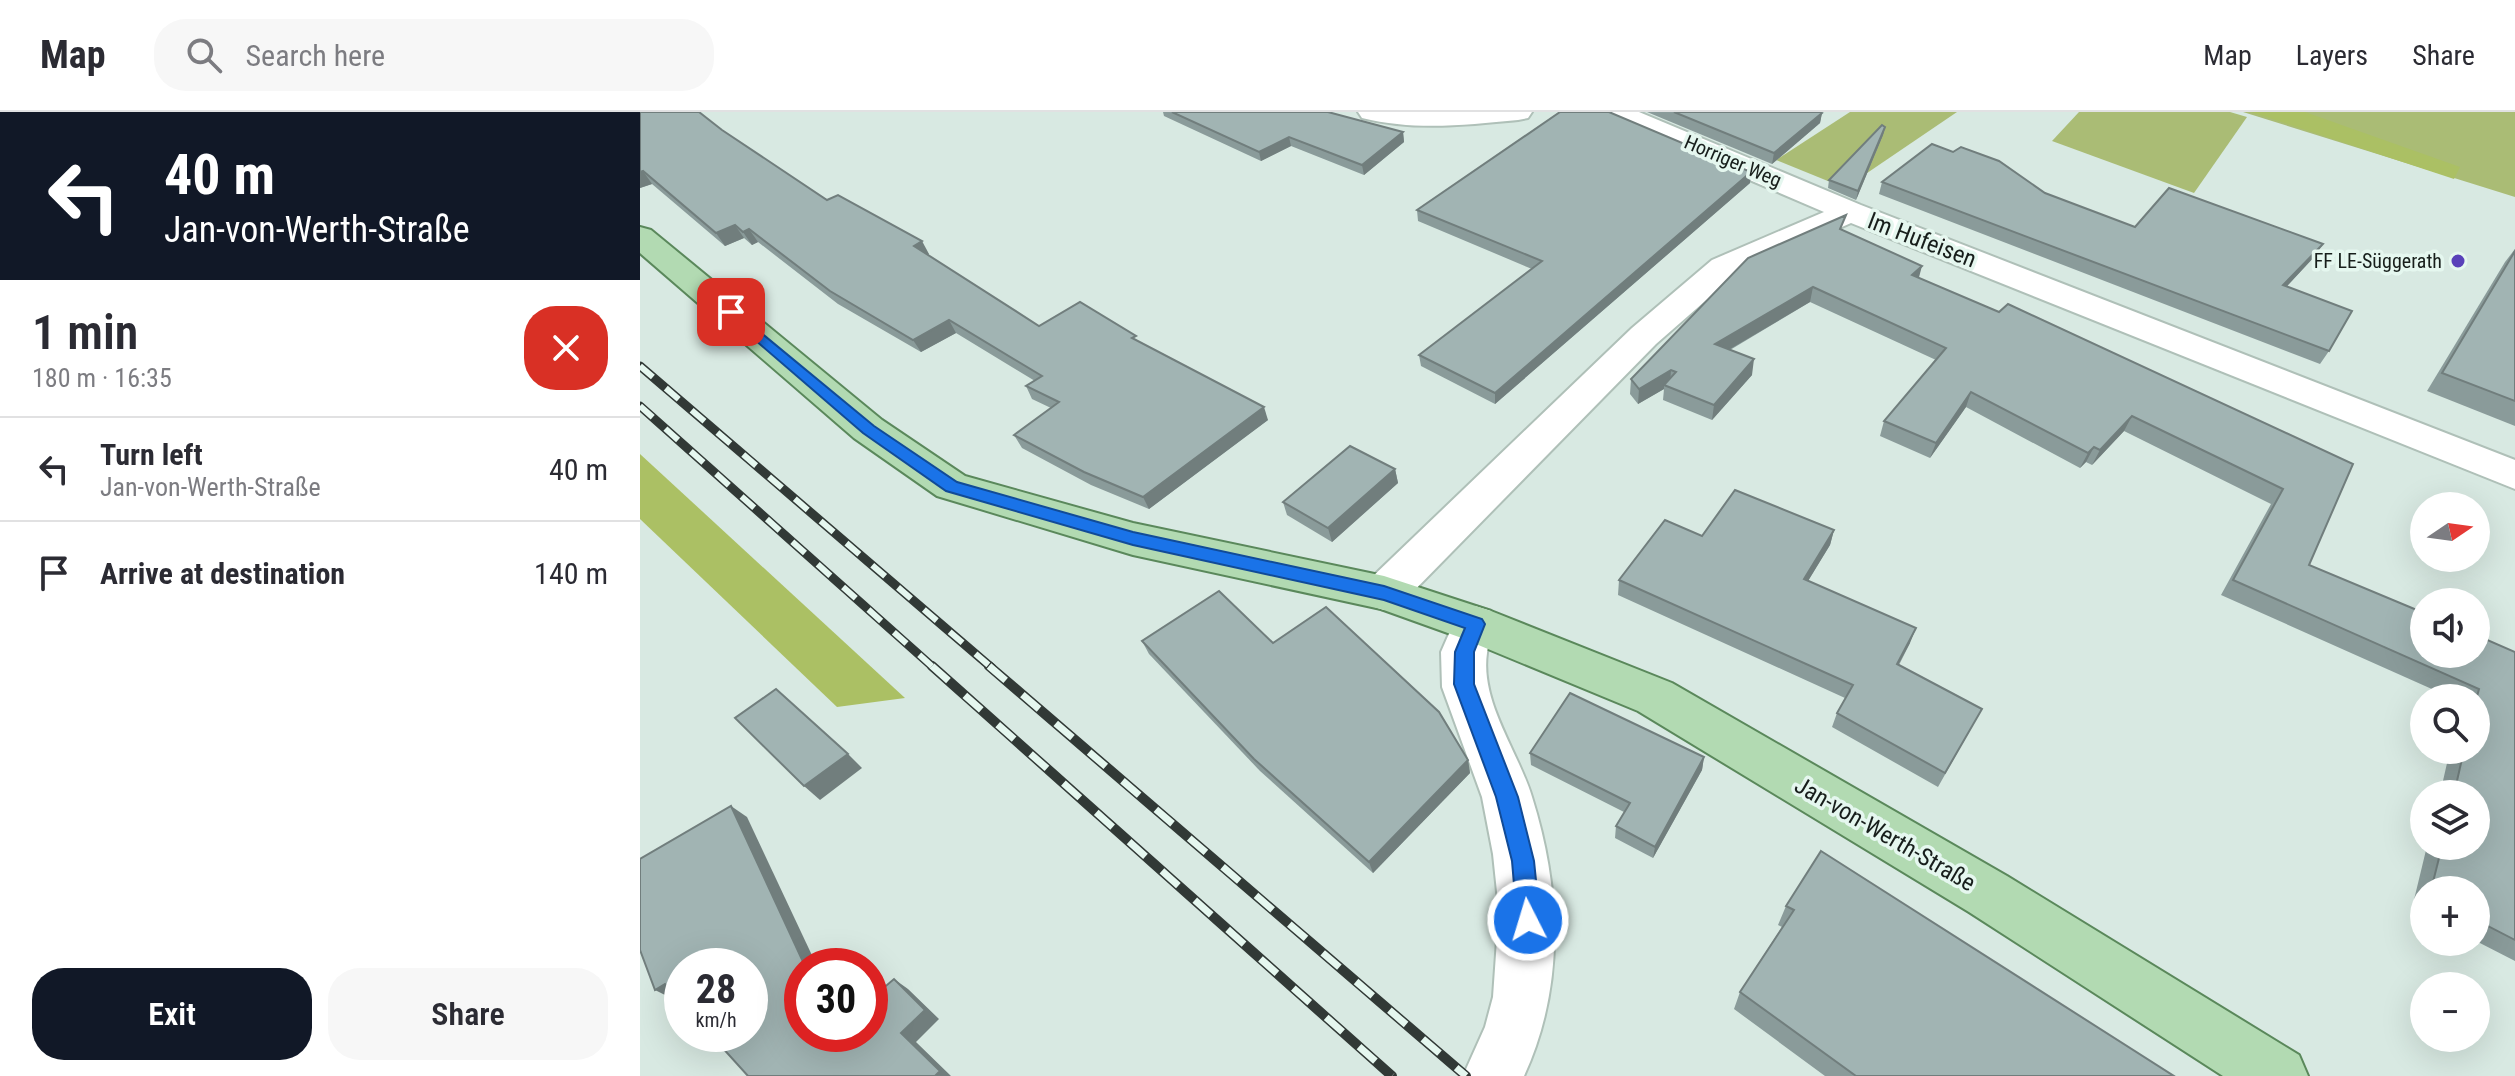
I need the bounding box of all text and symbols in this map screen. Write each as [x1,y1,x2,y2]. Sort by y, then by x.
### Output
search box [154,19,714,91]
text: Map [40,33,106,77]
icon: search [182,33,226,77]
text: Search here [246,38,385,73]
text: Map [2203,39,2252,72]
text: Layers [2296,39,2368,72]
text: Share [2412,39,2475,72]
street label: Horriger Weg [1681,130,1785,192]
text: 40 m [164,142,275,208]
icon: left [32,144,136,248]
street label: Im Hufeisen [1864,207,1980,273]
text: Jan-von-Werth-Straße [164,209,470,251]
place label: FF LE-Süggerath [2314,249,2442,273]
marker: FF LE-Süggerath [2449,252,2467,270]
pin [697,278,765,346]
icon: arrive [709,290,753,334]
text: 1 min [32,304,138,361]
button: close [524,306,608,390]
text: 180 m · 16:35 [32,363,172,393]
text: Turn left [100,437,203,472]
icon: left [32,447,76,491]
text: 40 m [549,452,608,487]
text: Jan-von-Werth-Straße [100,472,321,502]
north arrow [2410,492,2490,572]
map controls [2410,492,2490,1052]
icon: arrive [32,551,76,595]
text: Arrive at destination [100,556,345,591]
text: 140 m [534,556,608,591]
button: sound [2410,588,2490,668]
button: search [2410,684,2490,764]
street label: Jan-von-Werth-Straße [1790,771,1980,897]
button: layers [2410,780,2490,860]
button: + [2410,876,2490,956]
position arrow [1486,878,1570,962]
speed limit sign: 30 [784,948,888,1052]
text: 28 [696,966,736,1013]
button: Exit [32,968,312,1060]
button: Share [328,968,608,1060]
button: − [2410,972,2490,1052]
text: km/h [695,1008,737,1032]

